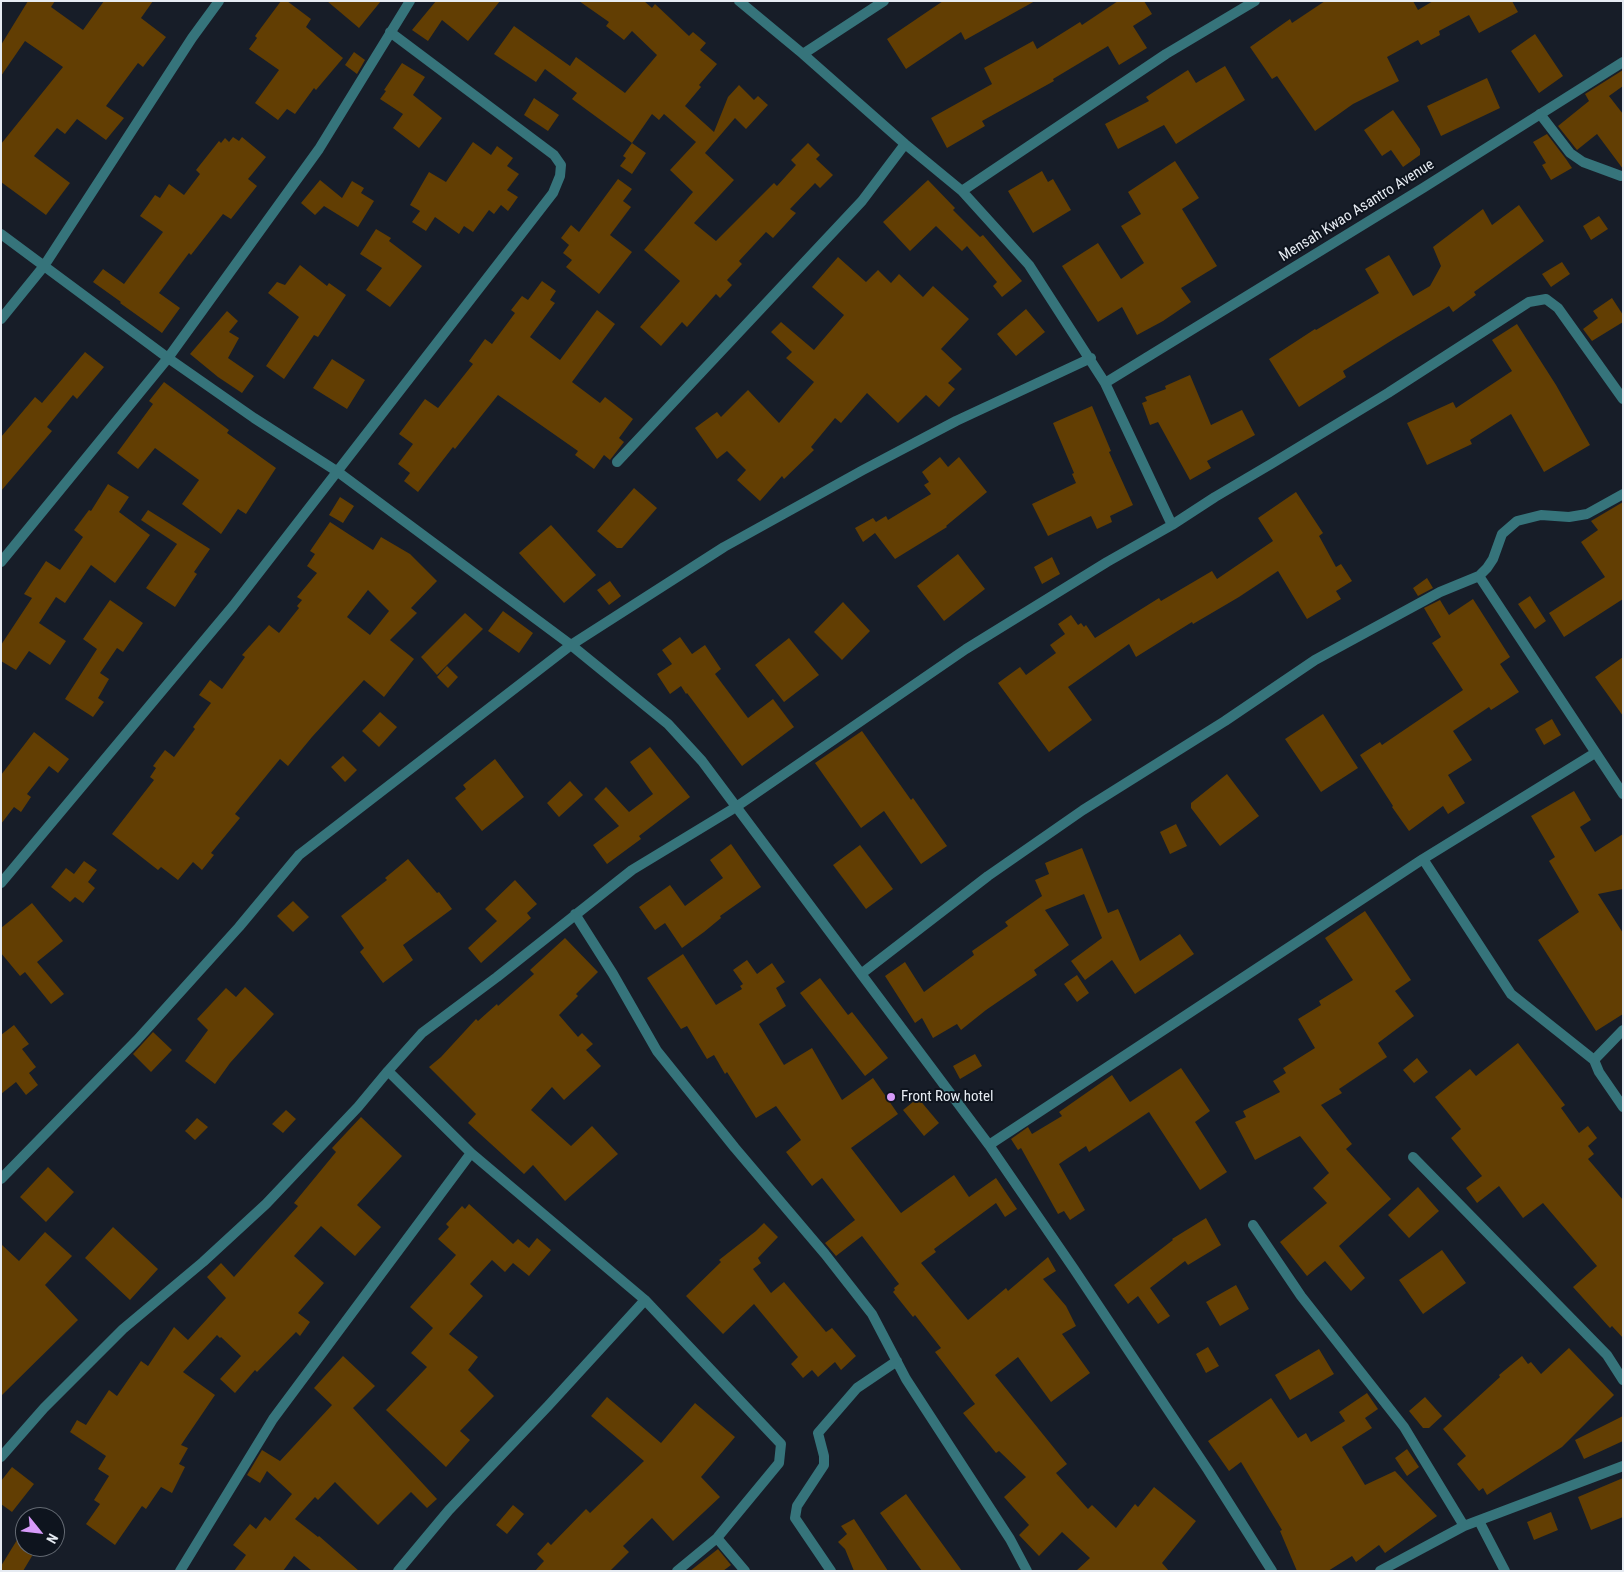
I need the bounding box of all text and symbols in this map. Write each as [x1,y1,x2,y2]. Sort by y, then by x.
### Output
street label: Mensah Kwao Asantro Avenue [1276,156,1438,266]
place label: Front Row hotel [901,1088,993,1106]
marker: Front Row hotel [885,1091,897,1103]
north arrow [15,1507,65,1557]
text: N [43,1531,61,1546]

